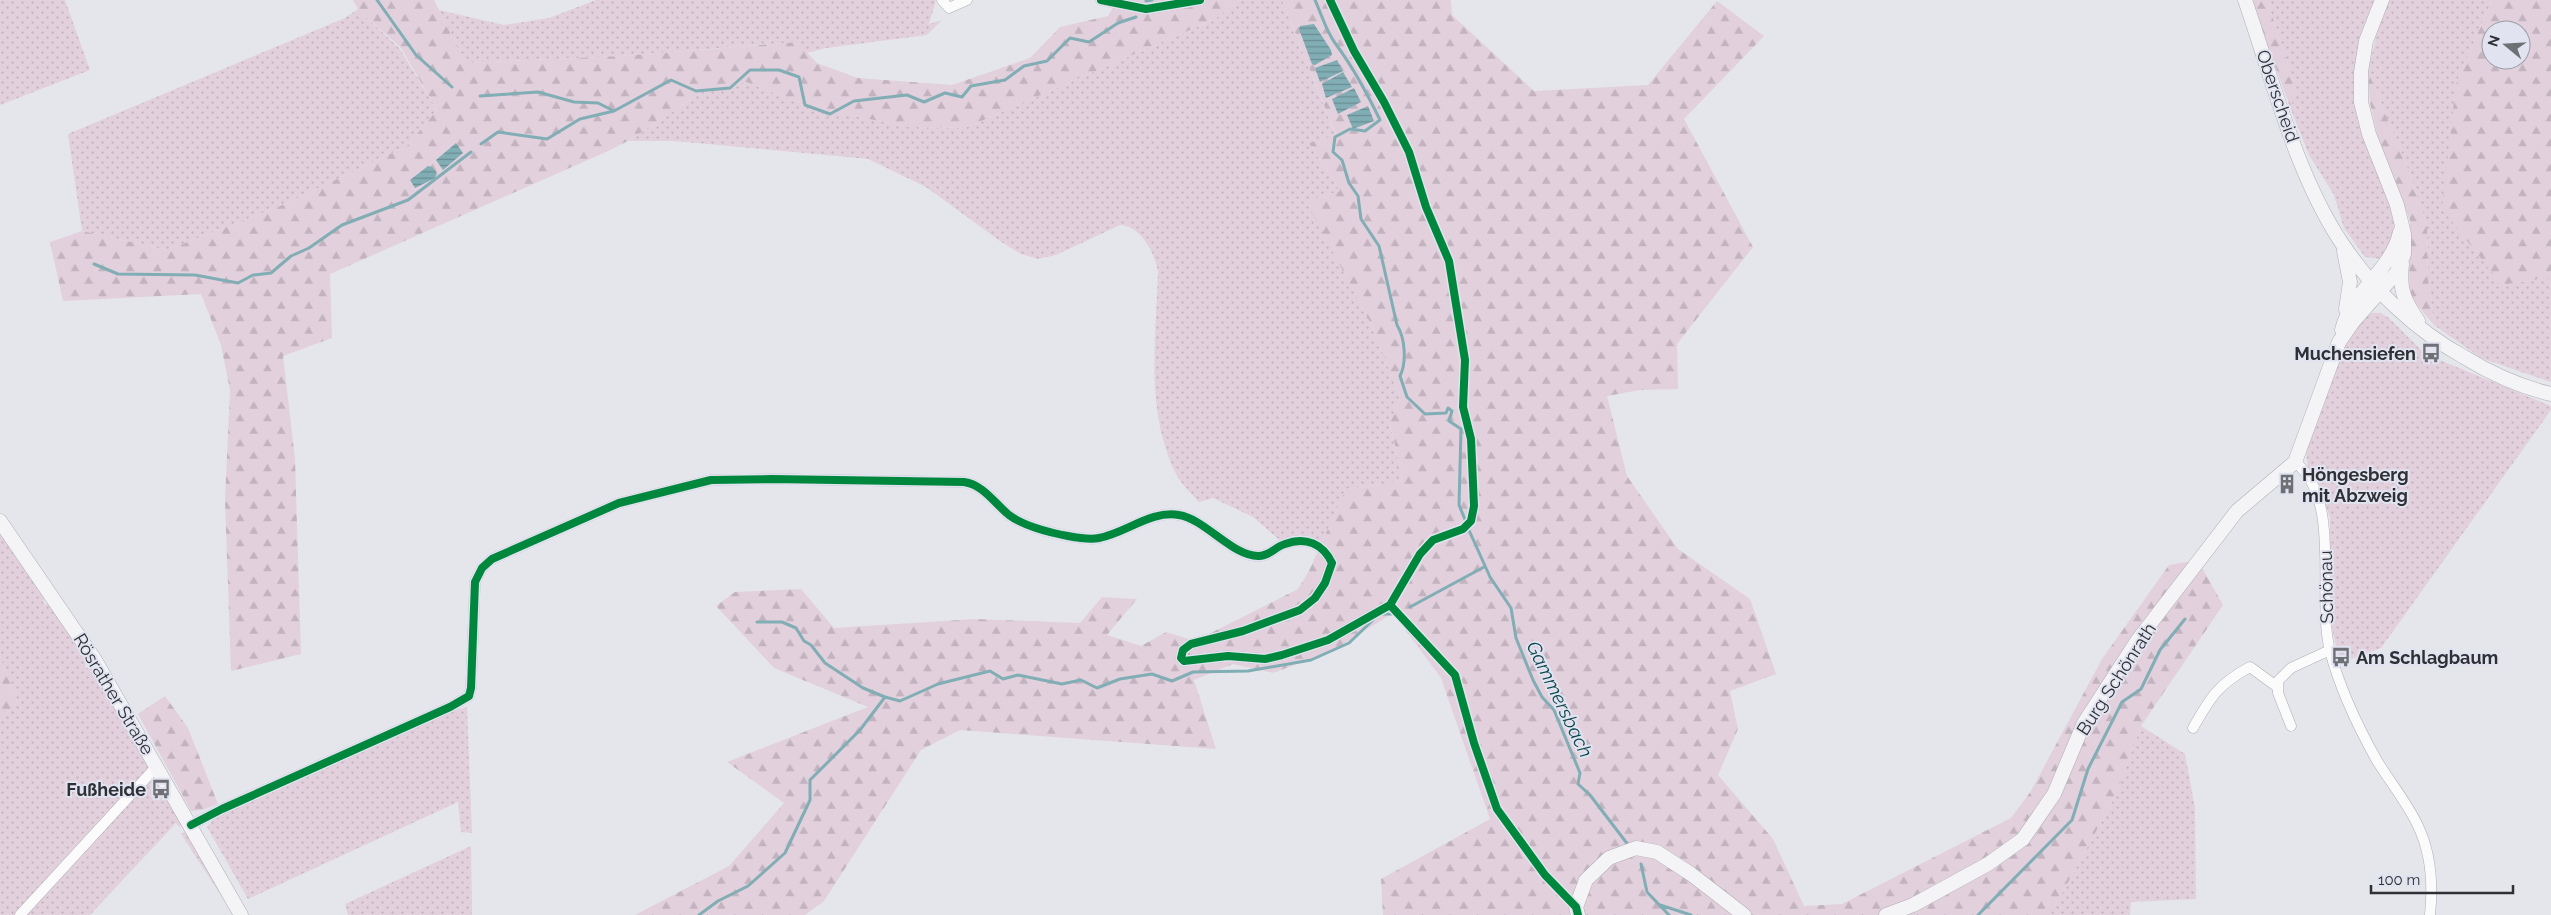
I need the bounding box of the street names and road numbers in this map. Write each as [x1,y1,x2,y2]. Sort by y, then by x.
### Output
street label: Oberscheid [2252,47,2304,145]
street label: Schönau [2315,550,2337,624]
street label: Burg Schönrath [2072,619,2160,739]
street label: Rösrather Straße [70,630,159,759]

